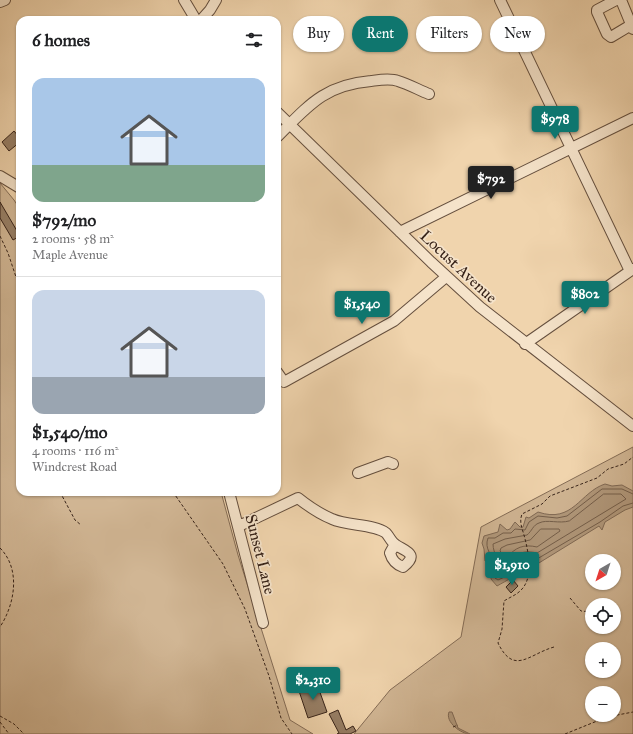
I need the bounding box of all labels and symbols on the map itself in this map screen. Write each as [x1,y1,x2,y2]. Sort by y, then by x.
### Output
pin: $978 [531,106,579,140]
pin: $792 [467,166,515,200]
street label: Locust Avenue [416,226,501,307]
pin: $802 [561,281,609,315]
pin: $1,540 [329,291,395,325]
street label: Sunset Lane [241,512,280,596]
pin: $1,910 [479,552,545,586]
north arrow [585,554,621,590]
pin: $2,310 [280,667,346,701]

